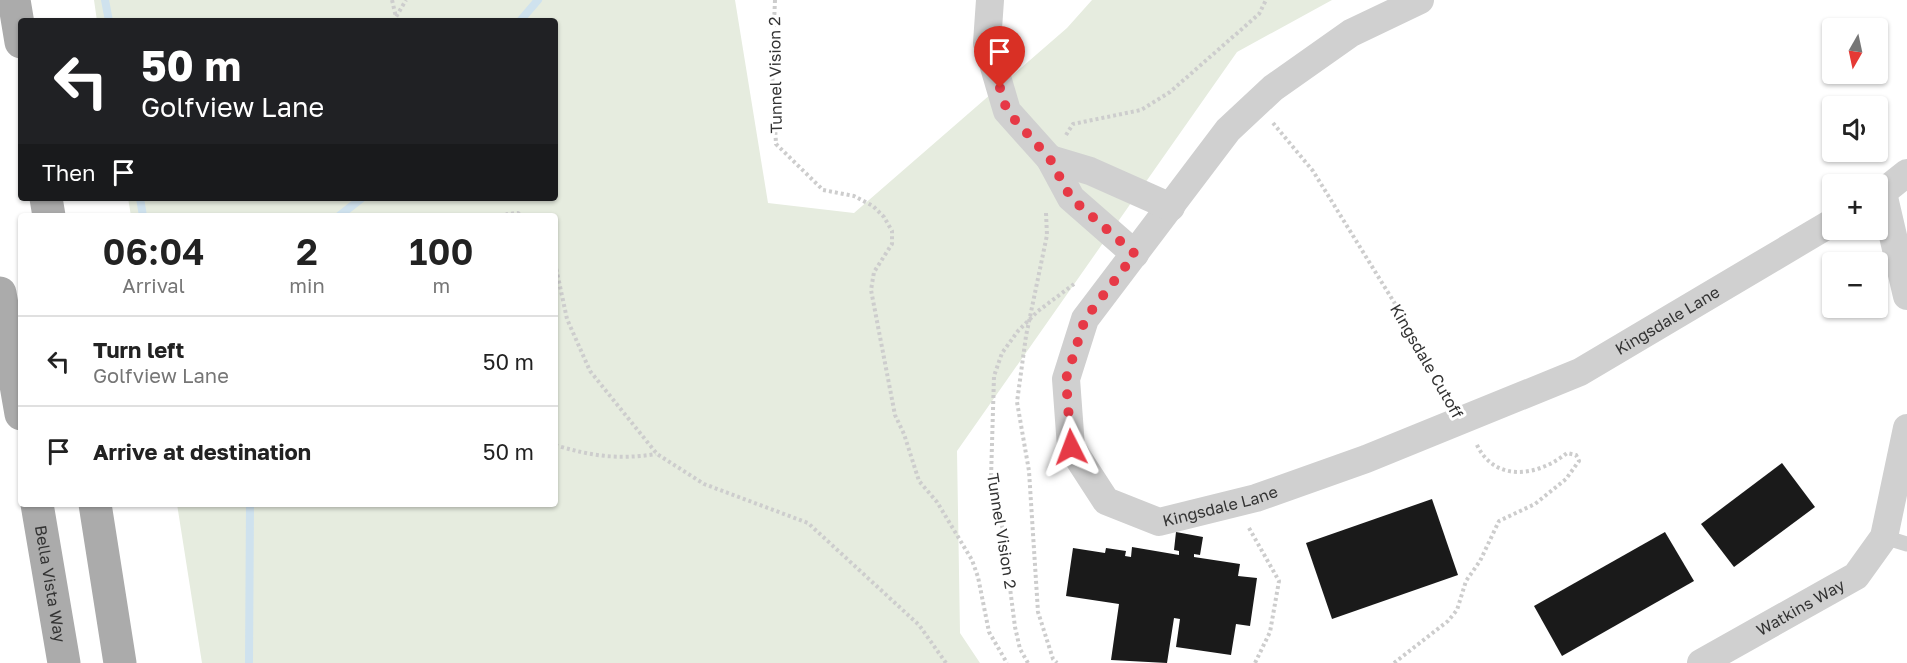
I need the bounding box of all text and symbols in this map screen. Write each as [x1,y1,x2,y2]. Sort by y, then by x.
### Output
street label: Tunnel Vision 2 [764,16,786,134]
north arrow [1822,18,1888,84]
map controls [1822,18,1888,318]
pin [974,26,1025,88]
icon: arrive [983,35,1016,68]
text: 50 m [141,40,241,90]
icon: left [42,42,120,120]
text: Golfview Lane [141,91,324,123]
button: sound [1822,96,1888,162]
icon: arrive [107,156,140,189]
text: Then [42,159,95,186]
button: + [1822,174,1888,240]
text: 06:04 [103,230,205,273]
text: 2 [296,230,318,273]
text: 100 [409,230,473,273]
button: − [1822,252,1888,318]
text: Arrival [122,273,185,297]
text: min [289,273,325,297]
text: m [432,273,450,297]
street label: Kingsdale Lane [1611,282,1723,359]
street label: Kingsdale Cutoff [1386,300,1468,422]
text: Turn left [93,336,184,363]
icon: left [42,345,75,378]
text: 50 m [483,348,534,375]
text: Golfview Lane [93,363,229,387]
position arrow [1039,415,1103,479]
icon: arrive [42,435,75,468]
text: Arrive at destination [93,438,311,465]
text: 50 m [483,438,534,465]
street label: Tunnel Vision 2 [983,472,1021,590]
street label: Kingsdale Lane [1160,481,1280,531]
street label: Bella Vista Way [31,524,70,644]
street label: Watkins Way [1753,574,1848,640]

